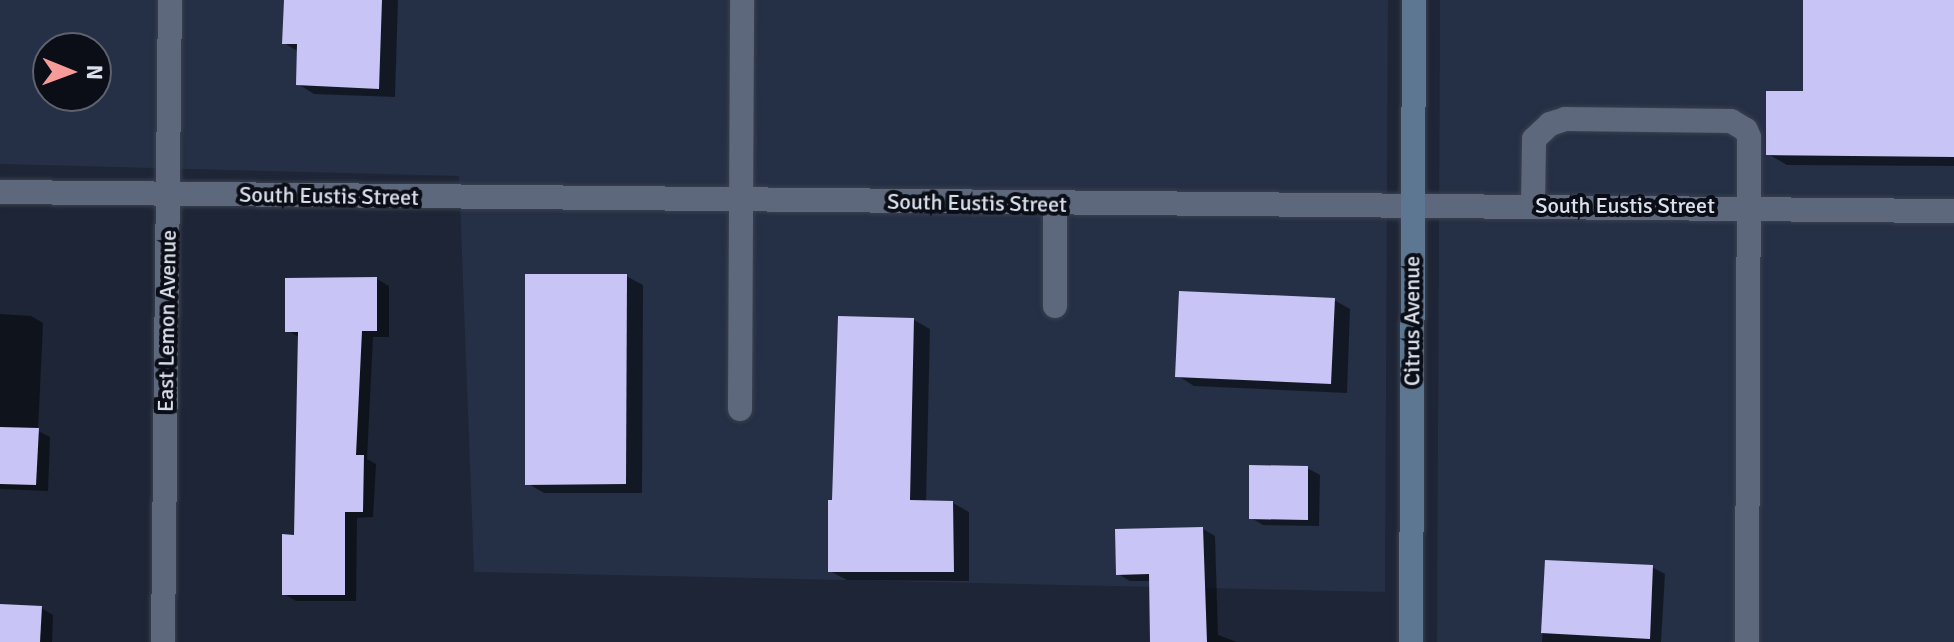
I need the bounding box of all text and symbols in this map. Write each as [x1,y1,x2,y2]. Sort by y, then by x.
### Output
north arrow [32,32,112,112]
text: N [81,65,108,80]
street label: South Eustis Street [239,181,419,211]
street label: South Eustis Street [887,188,1067,218]
street label: South Eustis Street [1535,193,1715,219]
street label: East Lemon Avenue [152,230,182,412]
street label: Citrus Avenue [1399,256,1425,386]

